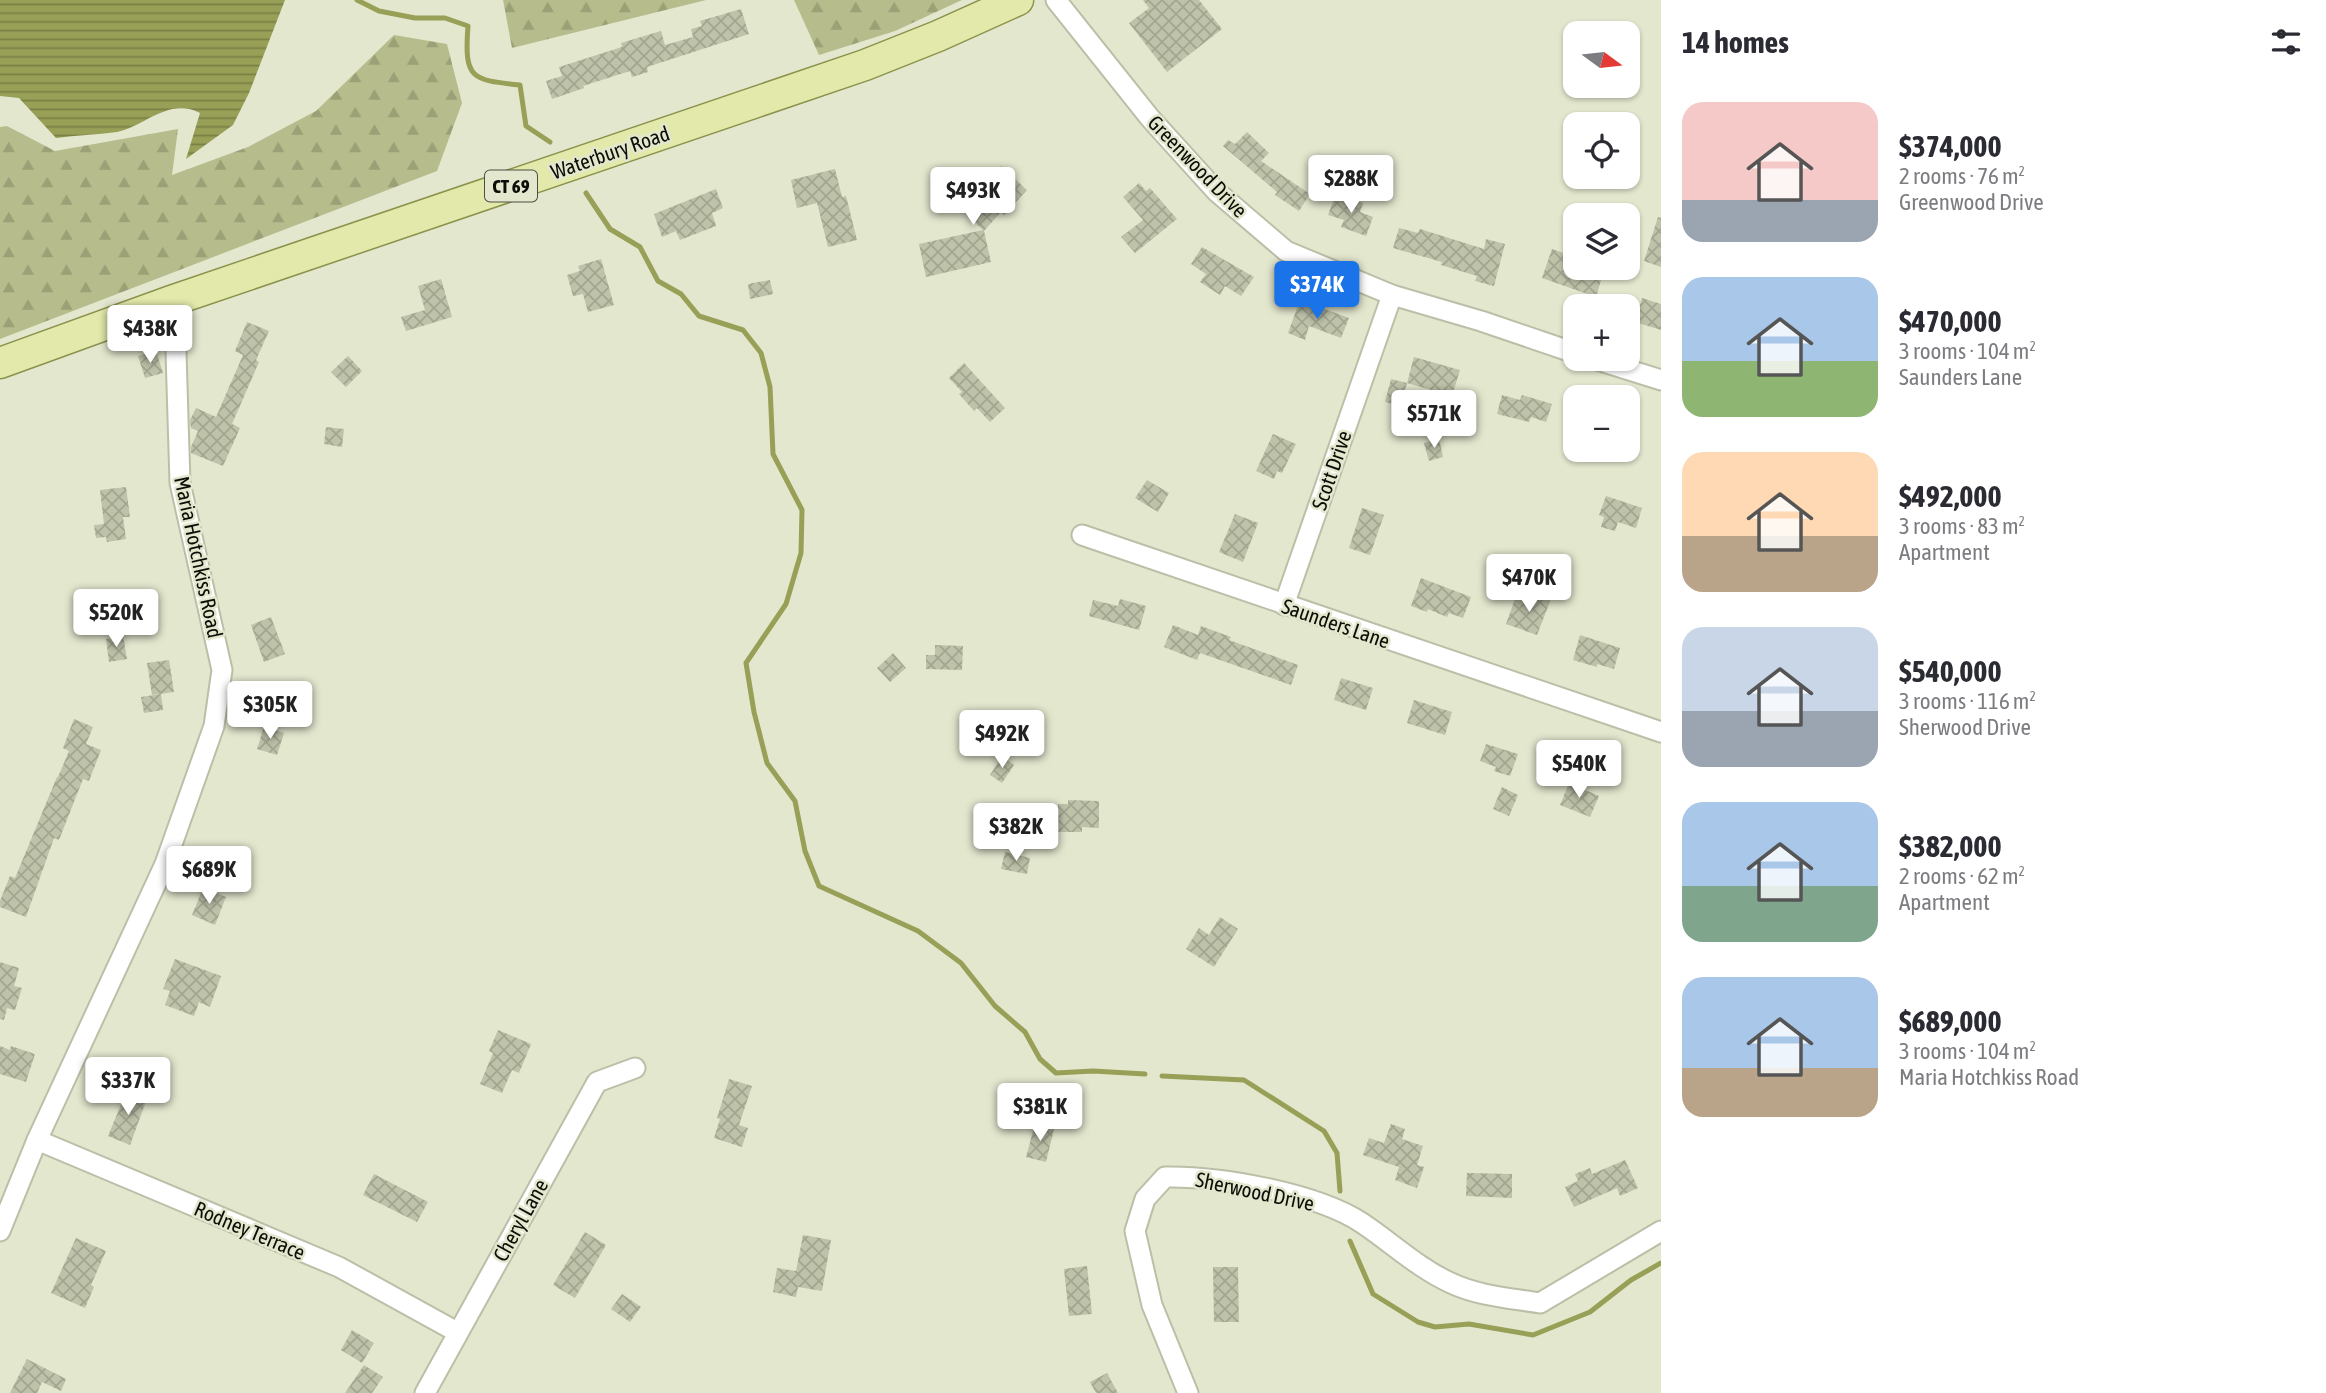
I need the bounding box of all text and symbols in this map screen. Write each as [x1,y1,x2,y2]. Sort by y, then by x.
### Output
north arrow [1563,21,1640,98]
map controls [1563,21,1640,462]
icon: filters [2267,23,2305,61]
text: 14 homes [1682,25,1789,59]
street label: Greenwood Drive [1143,110,1253,222]
button: locate [1563,112,1640,189]
street label: Waterbury Road [548,120,672,184]
text: $374,000 [1899,129,2002,163]
icon: home [1738,130,1822,214]
pin: $288K [1302,156,1400,215]
text: 2 rooms · 76 m² [1899,163,2025,189]
text: $288K [1324,165,1378,191]
pin: $493K [924,168,1022,227]
road number: CT 69 [485,170,537,202]
text: $493K [946,177,1000,203]
text: Greenwood Drive [1899,189,2044,215]
button: layers [1563,203,1640,280]
pin: $374K [1268,262,1366,321]
text: $374K [1290,271,1344,297]
button: + [1563,294,1640,371]
text: $470,000 [1899,304,2002,338]
icon: home [1738,305,1822,389]
pin: $438K [101,306,199,365]
text: $438K [123,315,177,341]
text: 3 rooms · 104 m² [1899,338,2036,364]
text: Saunders Lane [1899,364,2022,390]
button: − [1563,385,1640,462]
pin: $571K [1385,391,1483,450]
text: $571K [1407,400,1461,426]
street label: Scott Drive [1306,427,1356,513]
street label: Maria Hotchkiss Road [170,474,228,640]
text: $492,000 [1899,479,2002,513]
icon: home [1738,480,1822,564]
text: 3 rooms · 83 m² [1899,513,2025,539]
text: Apartment [1899,539,1990,565]
pin: $470K [1480,554,1578,614]
text: $470K [1502,564,1556,590]
pin: $520K [67,590,165,649]
street label: Saunders Lane [1279,593,1393,653]
text: $520K [89,599,143,625]
text: $540,000 [1899,654,2002,688]
icon: home [1738,655,1822,739]
pin: $305K [221,682,319,741]
text: 3 rooms · 116 m² [1899,688,2036,714]
text: $305K [243,691,297,717]
pin: $492K [953,710,1051,770]
text: Sherwood Drive [1899,714,2031,740]
text: $492K [975,720,1029,746]
pin: $540K [1530,740,1628,800]
text: $540K [1552,750,1606,776]
pin: $382K [967,804,1065,863]
text: $382K [989,813,1043,839]
text: $382,000 [1899,829,2002,863]
icon: home [1738,830,1822,914]
pin: $689K [160,846,258,906]
text: $689K [182,856,236,882]
text: 2 rooms · 62 m² [1899,863,2025,889]
text: Apartment [1899,889,1990,915]
text: $689,000 [1899,1004,2002,1038]
icon: home [1738,1005,1822,1089]
text: 3 rooms · 104 m² [1899,1038,2036,1064]
pin: $337K [79,1058,177,1117]
text: Maria Hotchkiss Road [1899,1064,2079,1090]
text: $337K [101,1067,155,1093]
pin: $381K [991,1084,1089,1143]
text: $381K [1013,1093,1067,1119]
street label: Sherwood Drive [1194,1167,1316,1215]
street label: Cheryl Lane [488,1175,552,1265]
street label: Rodney Terrace [191,1196,309,1264]

